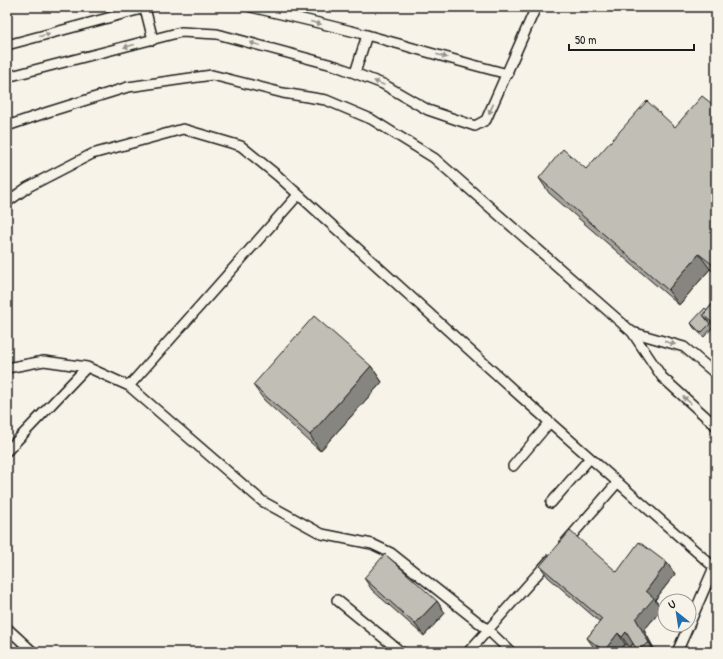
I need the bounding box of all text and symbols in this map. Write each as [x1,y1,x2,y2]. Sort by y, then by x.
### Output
one-way arrow [310,20,322,26]
scale bar [569,26,694,52]
text: 50 m [575,31,596,48]
one-way arrow [39,32,51,38]
one-way arrow [249,41,261,47]
one-way arrow [122,43,135,49]
one-way arrow [436,53,448,59]
one-way arrow [373,79,385,85]
one-way arrow [488,104,494,116]
one-way arrow [664,340,676,346]
one-way arrow [682,395,692,405]
north arrow [657,593,697,633]
text: U [666,597,678,612]

